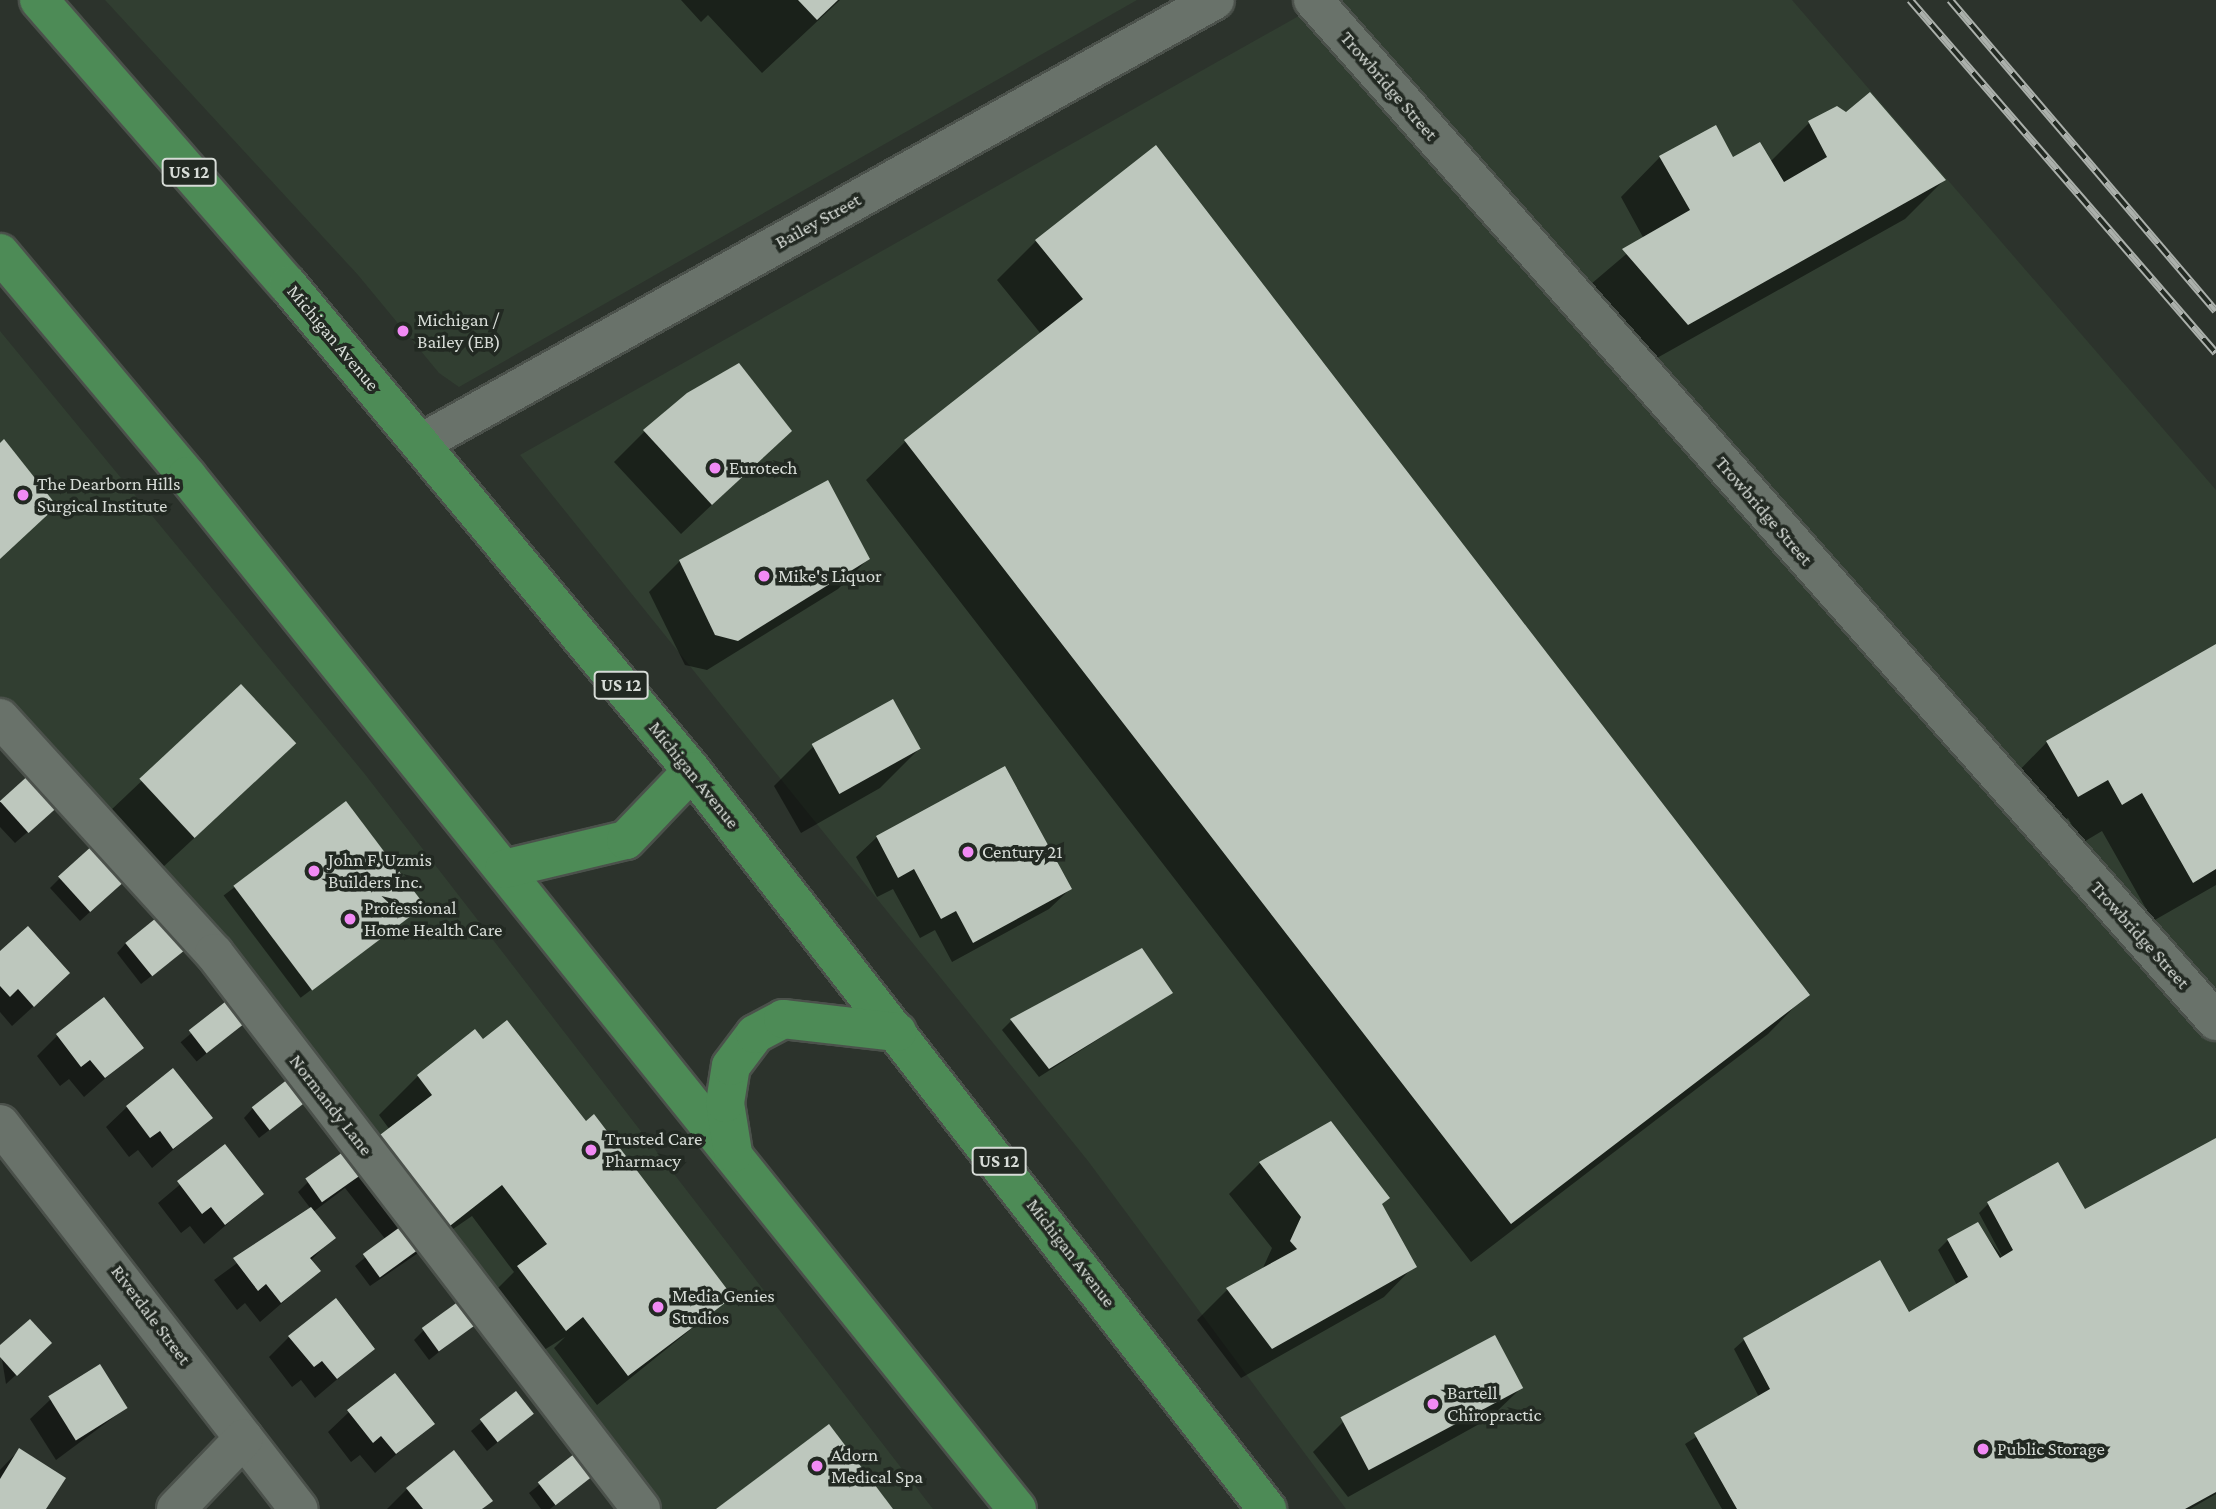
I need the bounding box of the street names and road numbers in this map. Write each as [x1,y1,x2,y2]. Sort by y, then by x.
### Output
street label: Trowbridge Street [1335,27,1443,145]
road number: US 12 [161,158,217,187]
street label: Bailey Street [771,188,865,254]
street label: Michigan Avenue [282,280,384,396]
street label: Trowbridge Street [1710,452,1818,570]
road number: US 12 [593,670,649,700]
street label: Michigan Avenue [644,717,744,833]
street label: Trowbridge Street [2086,876,2194,994]
street label: Normandy Lane [284,1050,378,1160]
road number: US 12 [971,1146,1027,1176]
street label: Michigan Avenue [1022,1194,1120,1312]
street label: Riverdale Street [106,1261,196,1369]

